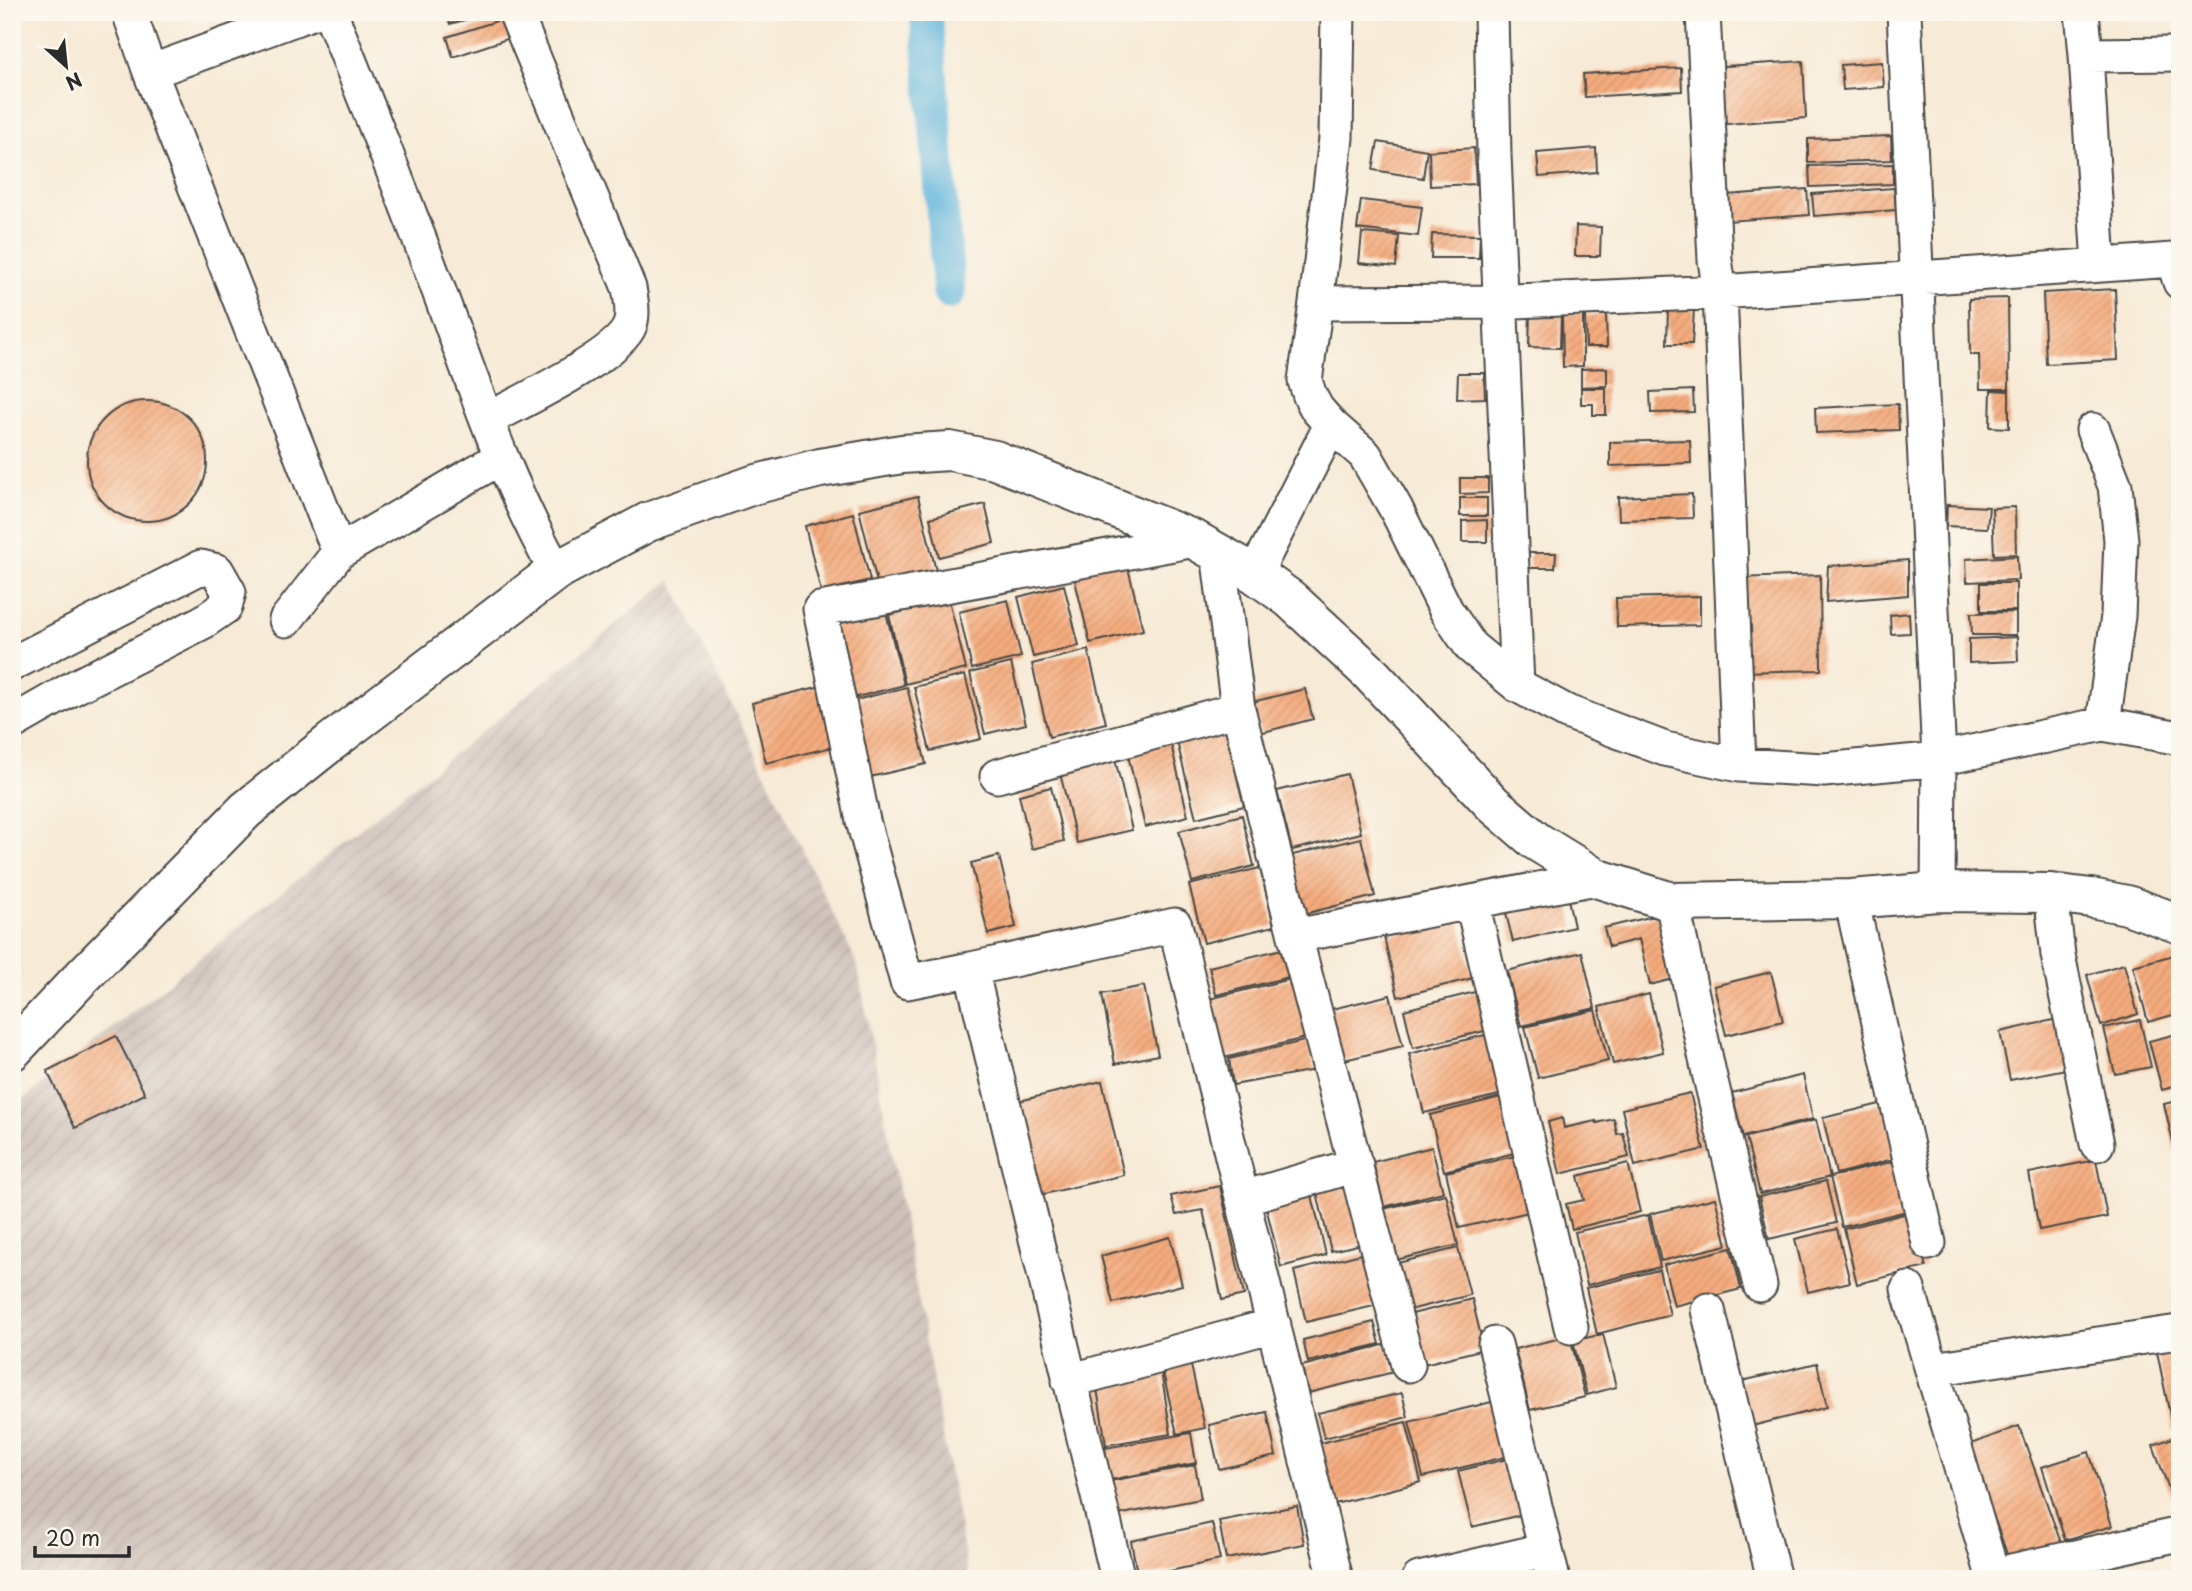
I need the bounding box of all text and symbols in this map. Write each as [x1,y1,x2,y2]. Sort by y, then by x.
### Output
north arrow [32,32,102,102]
text: N [61,66,87,98]
scale bar [35,1514,130,1558]
text: 20 m [46,1521,100,1553]

